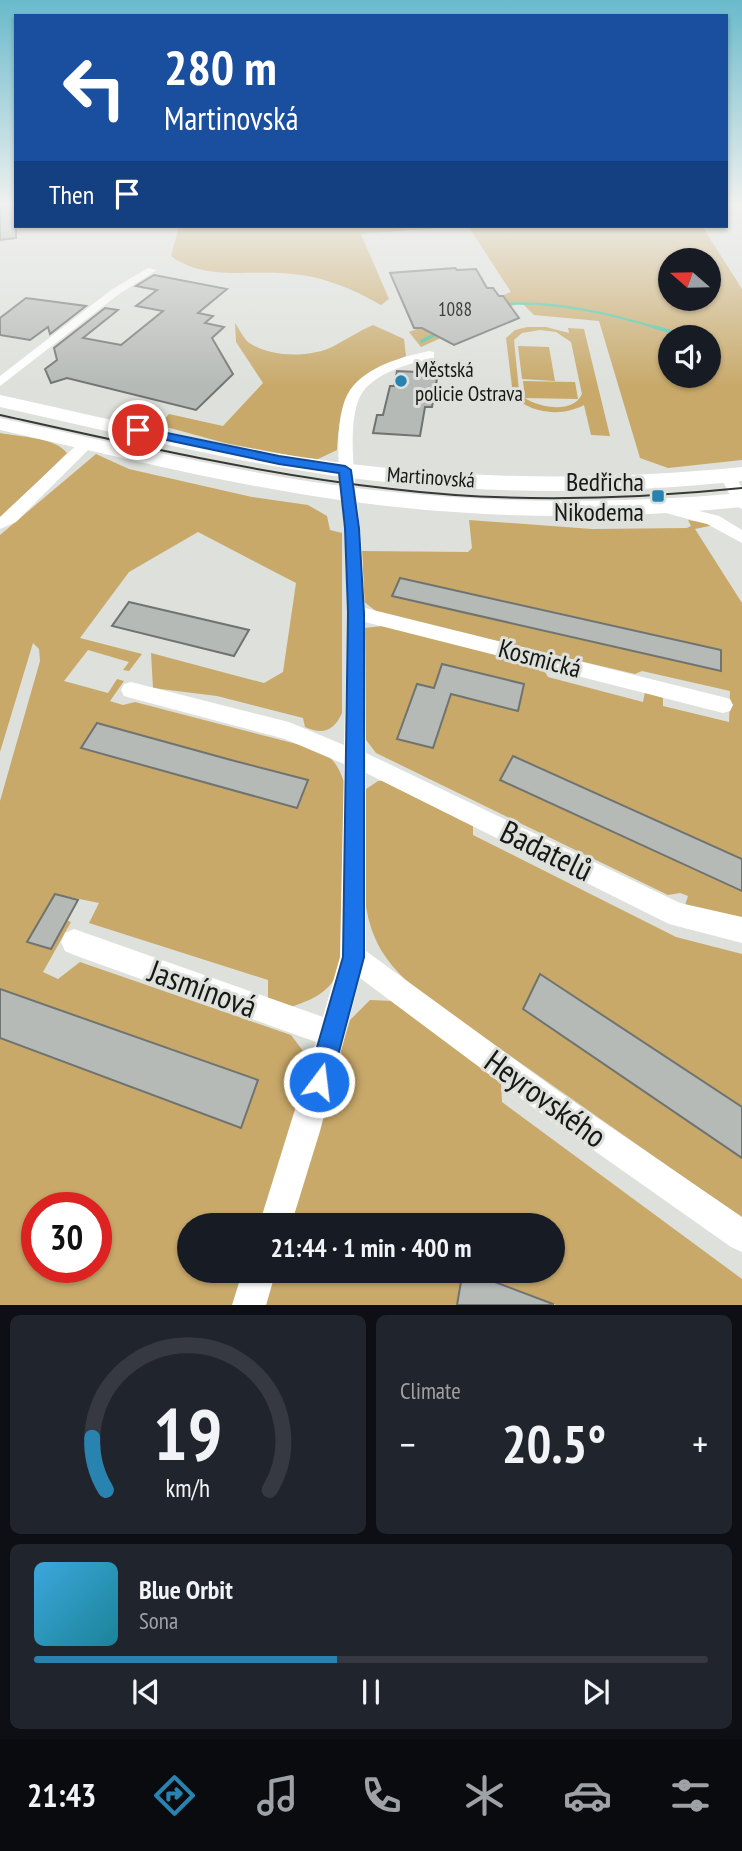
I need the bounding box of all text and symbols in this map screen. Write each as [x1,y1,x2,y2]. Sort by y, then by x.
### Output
text: 280 m [164,35,277,99]
icon: left [49,42,140,133]
text: Martinovská [164,97,298,139]
icon: arrive [108,175,146,213]
text: Then [49,178,94,211]
north arrow [658,248,721,312]
map controls [658,248,721,388]
house number: 1088 [438,297,472,321]
button: sound [658,325,721,388]
place label: Městská policie Ostrava [415,356,523,407]
marker: Městská policie Ostrava [393,373,409,389]
pin [108,400,168,460]
icon: arrive [119,411,157,449]
street label: Martinovská [386,460,476,494]
place label: Bedřicha Nikodema [554,465,644,528]
marker: Bedřicha Nikodema [650,488,666,504]
street label: Kosmická [495,631,585,685]
street label: Badatelů [494,810,600,890]
street label: Jasmínová [142,949,263,1027]
street label: Heyrovského [477,1040,615,1156]
position arrow [282,1045,356,1119]
speed limit sign: 30 [21,1192,112,1283]
text: 21:44 · 1 min · 400 m [271,1231,471,1264]
text: Climate [400,1376,461,1405]
text: 19 [153,1387,223,1481]
text: 20.5° [502,1410,606,1477]
text: − [400,1419,416,1468]
text: + [692,1419,708,1468]
text: km/h [166,1472,210,1504]
text: Blue Orbit [139,1573,233,1606]
text: Sona [139,1606,178,1635]
icon: previous [127,1673,165,1711]
icon: pause [352,1673,390,1711]
icon: next [577,1673,615,1711]
icon: directions [150,1771,199,1820]
icon: music [253,1771,302,1820]
icon: phone [357,1771,406,1820]
icon: climate [460,1771,509,1820]
icon: car [563,1771,612,1820]
icon: filters [666,1771,715,1820]
text: 21:43 [27,1774,96,1816]

